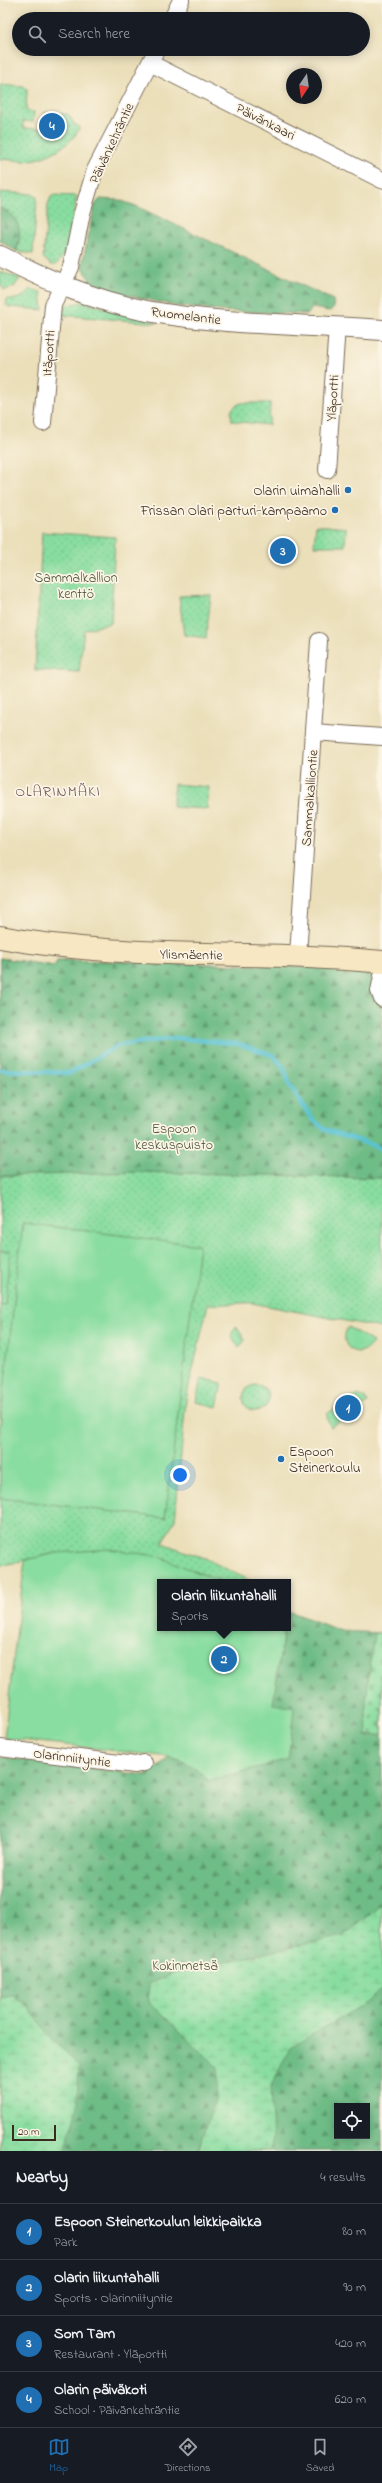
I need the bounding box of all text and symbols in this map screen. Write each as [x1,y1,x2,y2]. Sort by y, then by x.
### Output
search box [12,12,370,56]
icon: search [26,23,48,45]
text: Search here [58,23,130,45]
north arrow [286,68,322,104]
street label: Päivänkaari [232,98,299,146]
street label: Päivänkehräntie [84,99,141,188]
pin: 4 [39,111,65,141]
street label: Ruomelantie [150,302,223,331]
street label: Itäportti [37,329,62,377]
street label: Yläportti [321,374,346,422]
place label: Olarin uimahalli [253,481,340,502]
marker: Olarin uimahalli [343,485,353,495]
place label: Frissan Olari parturi-kampaamo [140,501,327,522]
marker: Frissan Olari parturi-kampaamo [330,505,340,515]
pin: 3 [270,536,296,566]
park label: Sammalkallion kenttö [34,568,118,605]
street label: Sammalkalliontie [297,748,324,847]
district label: OLARINMÄKI [15,781,101,803]
street label: Ylismäentie [159,944,223,967]
park label: Espoon keskuspuisto [135,1119,213,1156]
pin: 1 [335,1393,361,1423]
place label: Espoon Steinerkoulu [289,1442,361,1479]
marker: Espoon Steinerkoulu [276,1454,286,1464]
your location [170,1465,190,1485]
popup [157,1579,291,1631]
text: Olarin liikuntahalli [171,1585,277,1607]
text: Sports [171,1607,208,1626]
pin: 2 [211,1644,237,1674]
street label: Olarinniityntie [32,1743,112,1775]
park label: Kokinmetsä [152,1956,218,1977]
map controls [334,2103,370,2139]
button: locate [334,2103,370,2139]
scale bar [12,2123,56,2142]
text: 20 m [18,2124,40,2140]
text: Nearby [16,2165,68,2190]
text: 4 results [320,2168,366,2187]
text: Espoon Steinerkoulun leikkipaikka [54,2211,262,2233]
text: 1 [27,2222,31,2241]
text: 80 m [342,2222,366,2241]
text: Park [54,2233,78,2252]
text: Olarin liikuntahalli [54,2267,160,2289]
text: 2 [26,2278,32,2297]
text: 90 m [343,2278,366,2297]
text: Sports · Olarinniityntie [54,2289,173,2308]
text: Som Tam [54,2323,115,2345]
text: 3 [26,2334,32,2353]
text: 420 m [335,2334,366,2353]
text: Restaurant · Yläportti [54,2345,167,2364]
text: Olarin päiväkoti [54,2379,147,2401]
text: 4 [26,2390,32,2409]
text: 620 m [335,2390,366,2409]
text: School · Päivänkehräntie [54,2401,180,2420]
tab: Map [48,2436,70,2476]
tab: Directions [165,2436,210,2476]
tab: Saved [306,2436,334,2476]

